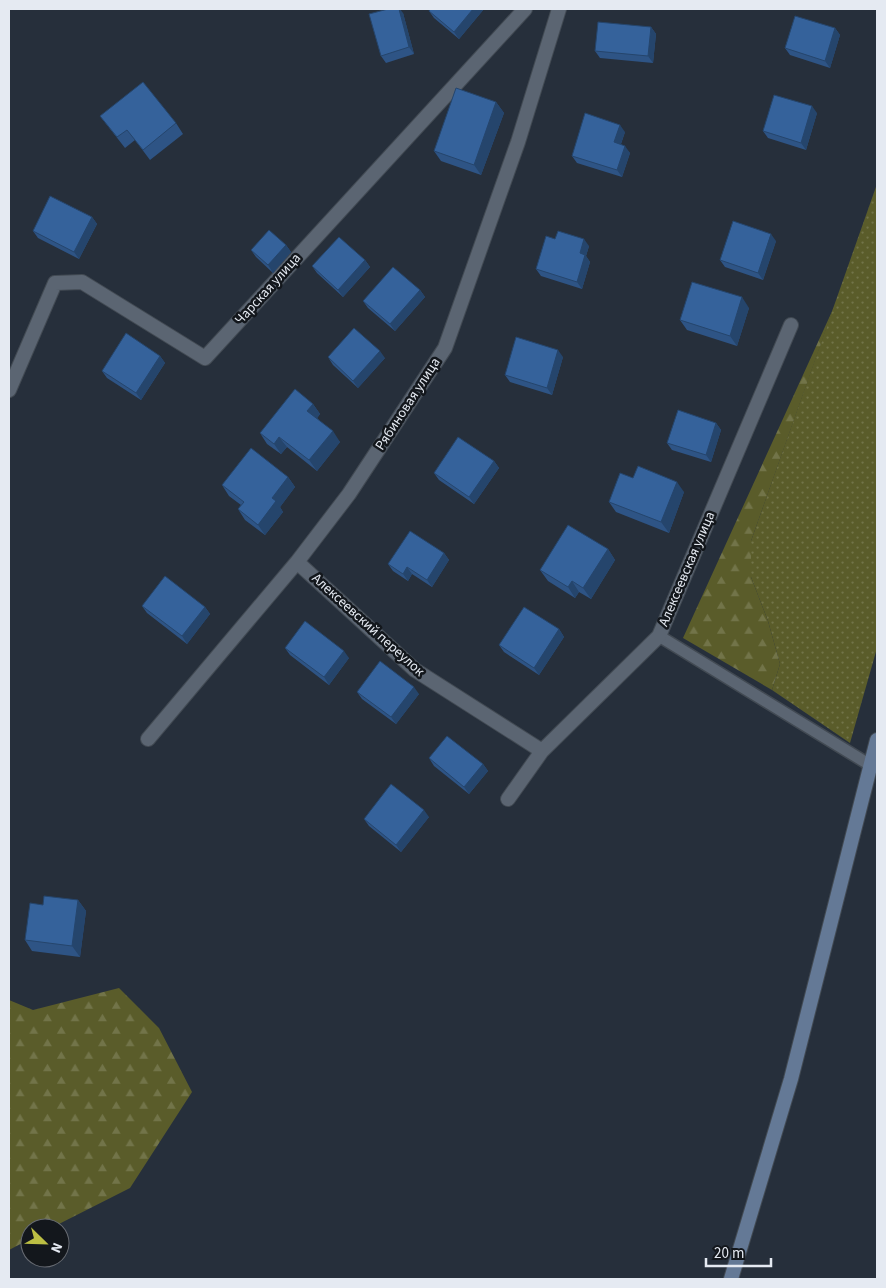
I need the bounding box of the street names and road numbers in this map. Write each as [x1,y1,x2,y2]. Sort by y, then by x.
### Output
street label: Чарская улица [230,249,306,329]
street label: Рябиновая улица [371,354,445,454]
street label: Алексеевская улица [654,508,720,630]
street label: Алексеевский переулок [307,569,429,681]

